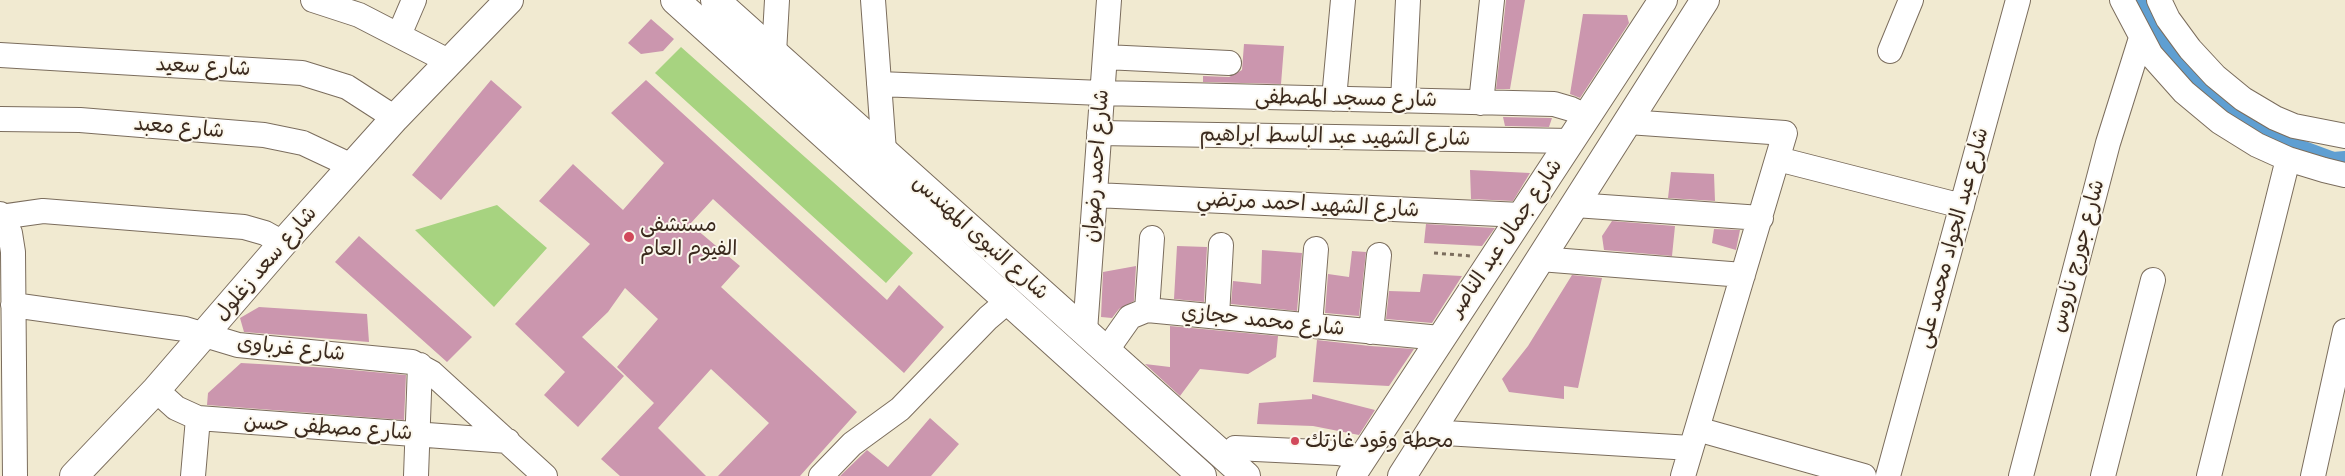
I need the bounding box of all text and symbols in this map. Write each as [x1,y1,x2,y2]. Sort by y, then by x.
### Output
street label: شارع سعيد [155,52,251,82]
street label: شارع مسجد المصطفى [1255,85,1437,113]
street label: شارع احمد رضوان [1079,88,1115,244]
street label: شارع معبد [133,111,225,145]
street label: شارع الشهيد عبد الباسط ابراهيم [1199,122,1471,152]
street label: شارع عبد الجواد محمد على [1911,125,1995,351]
street label: شارع جمال عبد الناصر [1444,154,1568,322]
street label: شارع النبوى المهندس [907,170,1053,306]
street label: شارع جورج ناروس [2046,177,2110,335]
street label: شارع الشهيد احمد مرتضي [1196,187,1420,223]
street label: شارع سعد زغلول [209,201,323,327]
place label: مستشفى الفيوم العام [640,212,738,262]
marker: مستشفى الفيوم العام [622,230,636,244]
street label: شارع محمد حجازي [1180,300,1346,342]
street label: شارع غرباوى [236,331,346,367]
street label: شارع مصطفى حسن [243,410,413,446]
place label: محطة وقود غازتك [1305,428,1454,454]
marker: محطة وقود غازتك [1289,435,1301,447]

